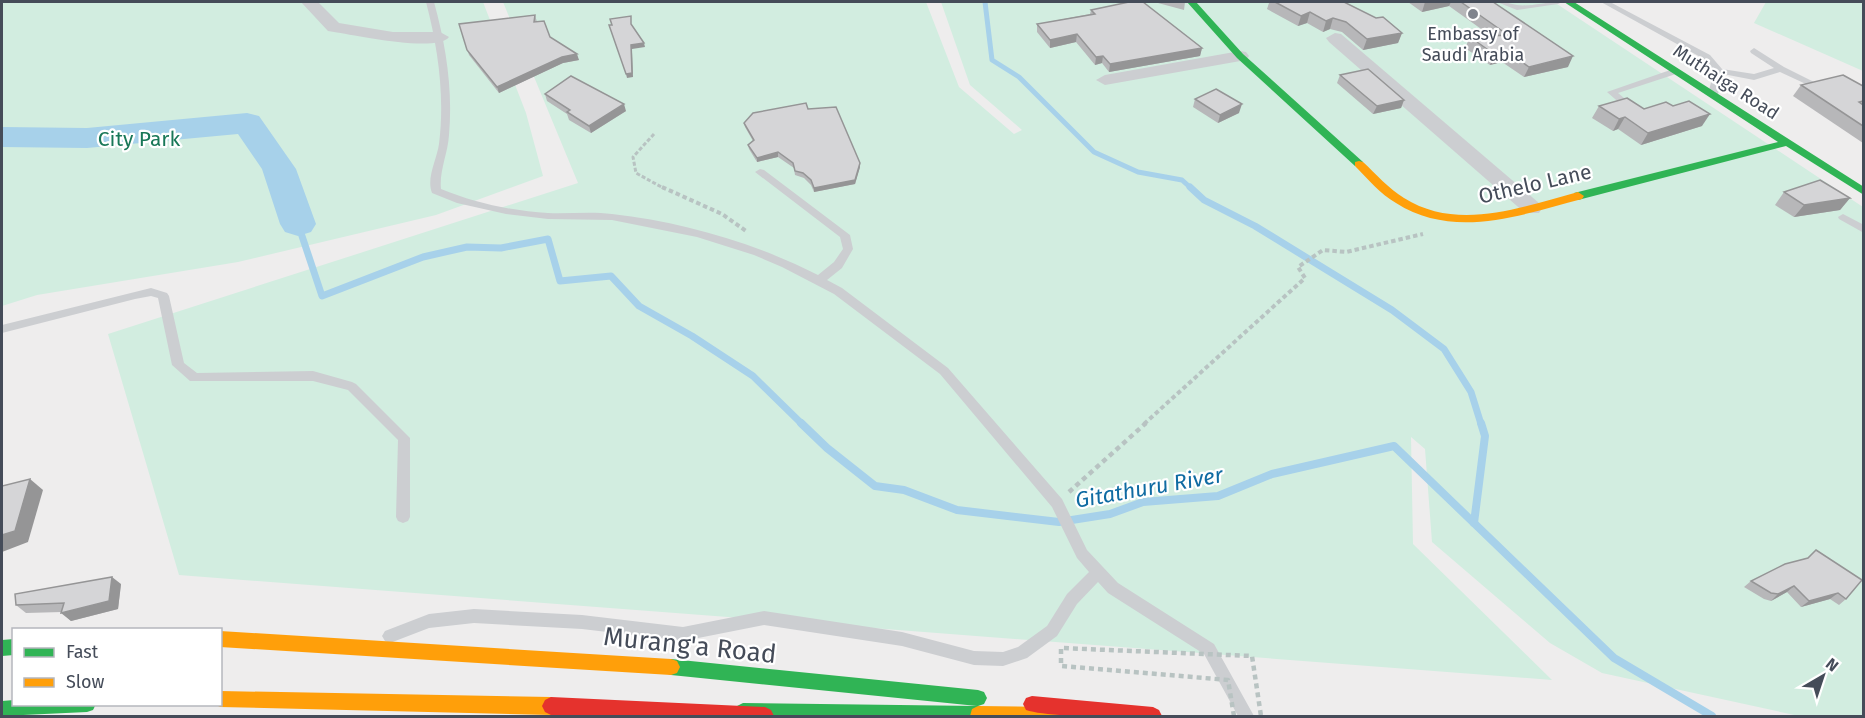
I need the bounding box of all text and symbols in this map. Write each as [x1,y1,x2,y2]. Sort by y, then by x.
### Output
marker: Embassy of Saudi Arabia [1466,7,1480,21]
place label: Embassy of Saudi Arabia [1422,23,1524,66]
street label: Muthaiga Road [1669,40,1783,124]
park label: City Park [98,126,180,152]
street label: Othelo Lane [1476,158,1594,210]
water label: Gitathuru River [1073,461,1226,514]
street label: Murang'a Road [602,621,778,670]
legend [12,628,222,706]
text: Fast [66,641,99,663]
north arrow [1793,646,1853,706]
text: N [1822,654,1842,675]
text: Slow [66,671,105,693]

